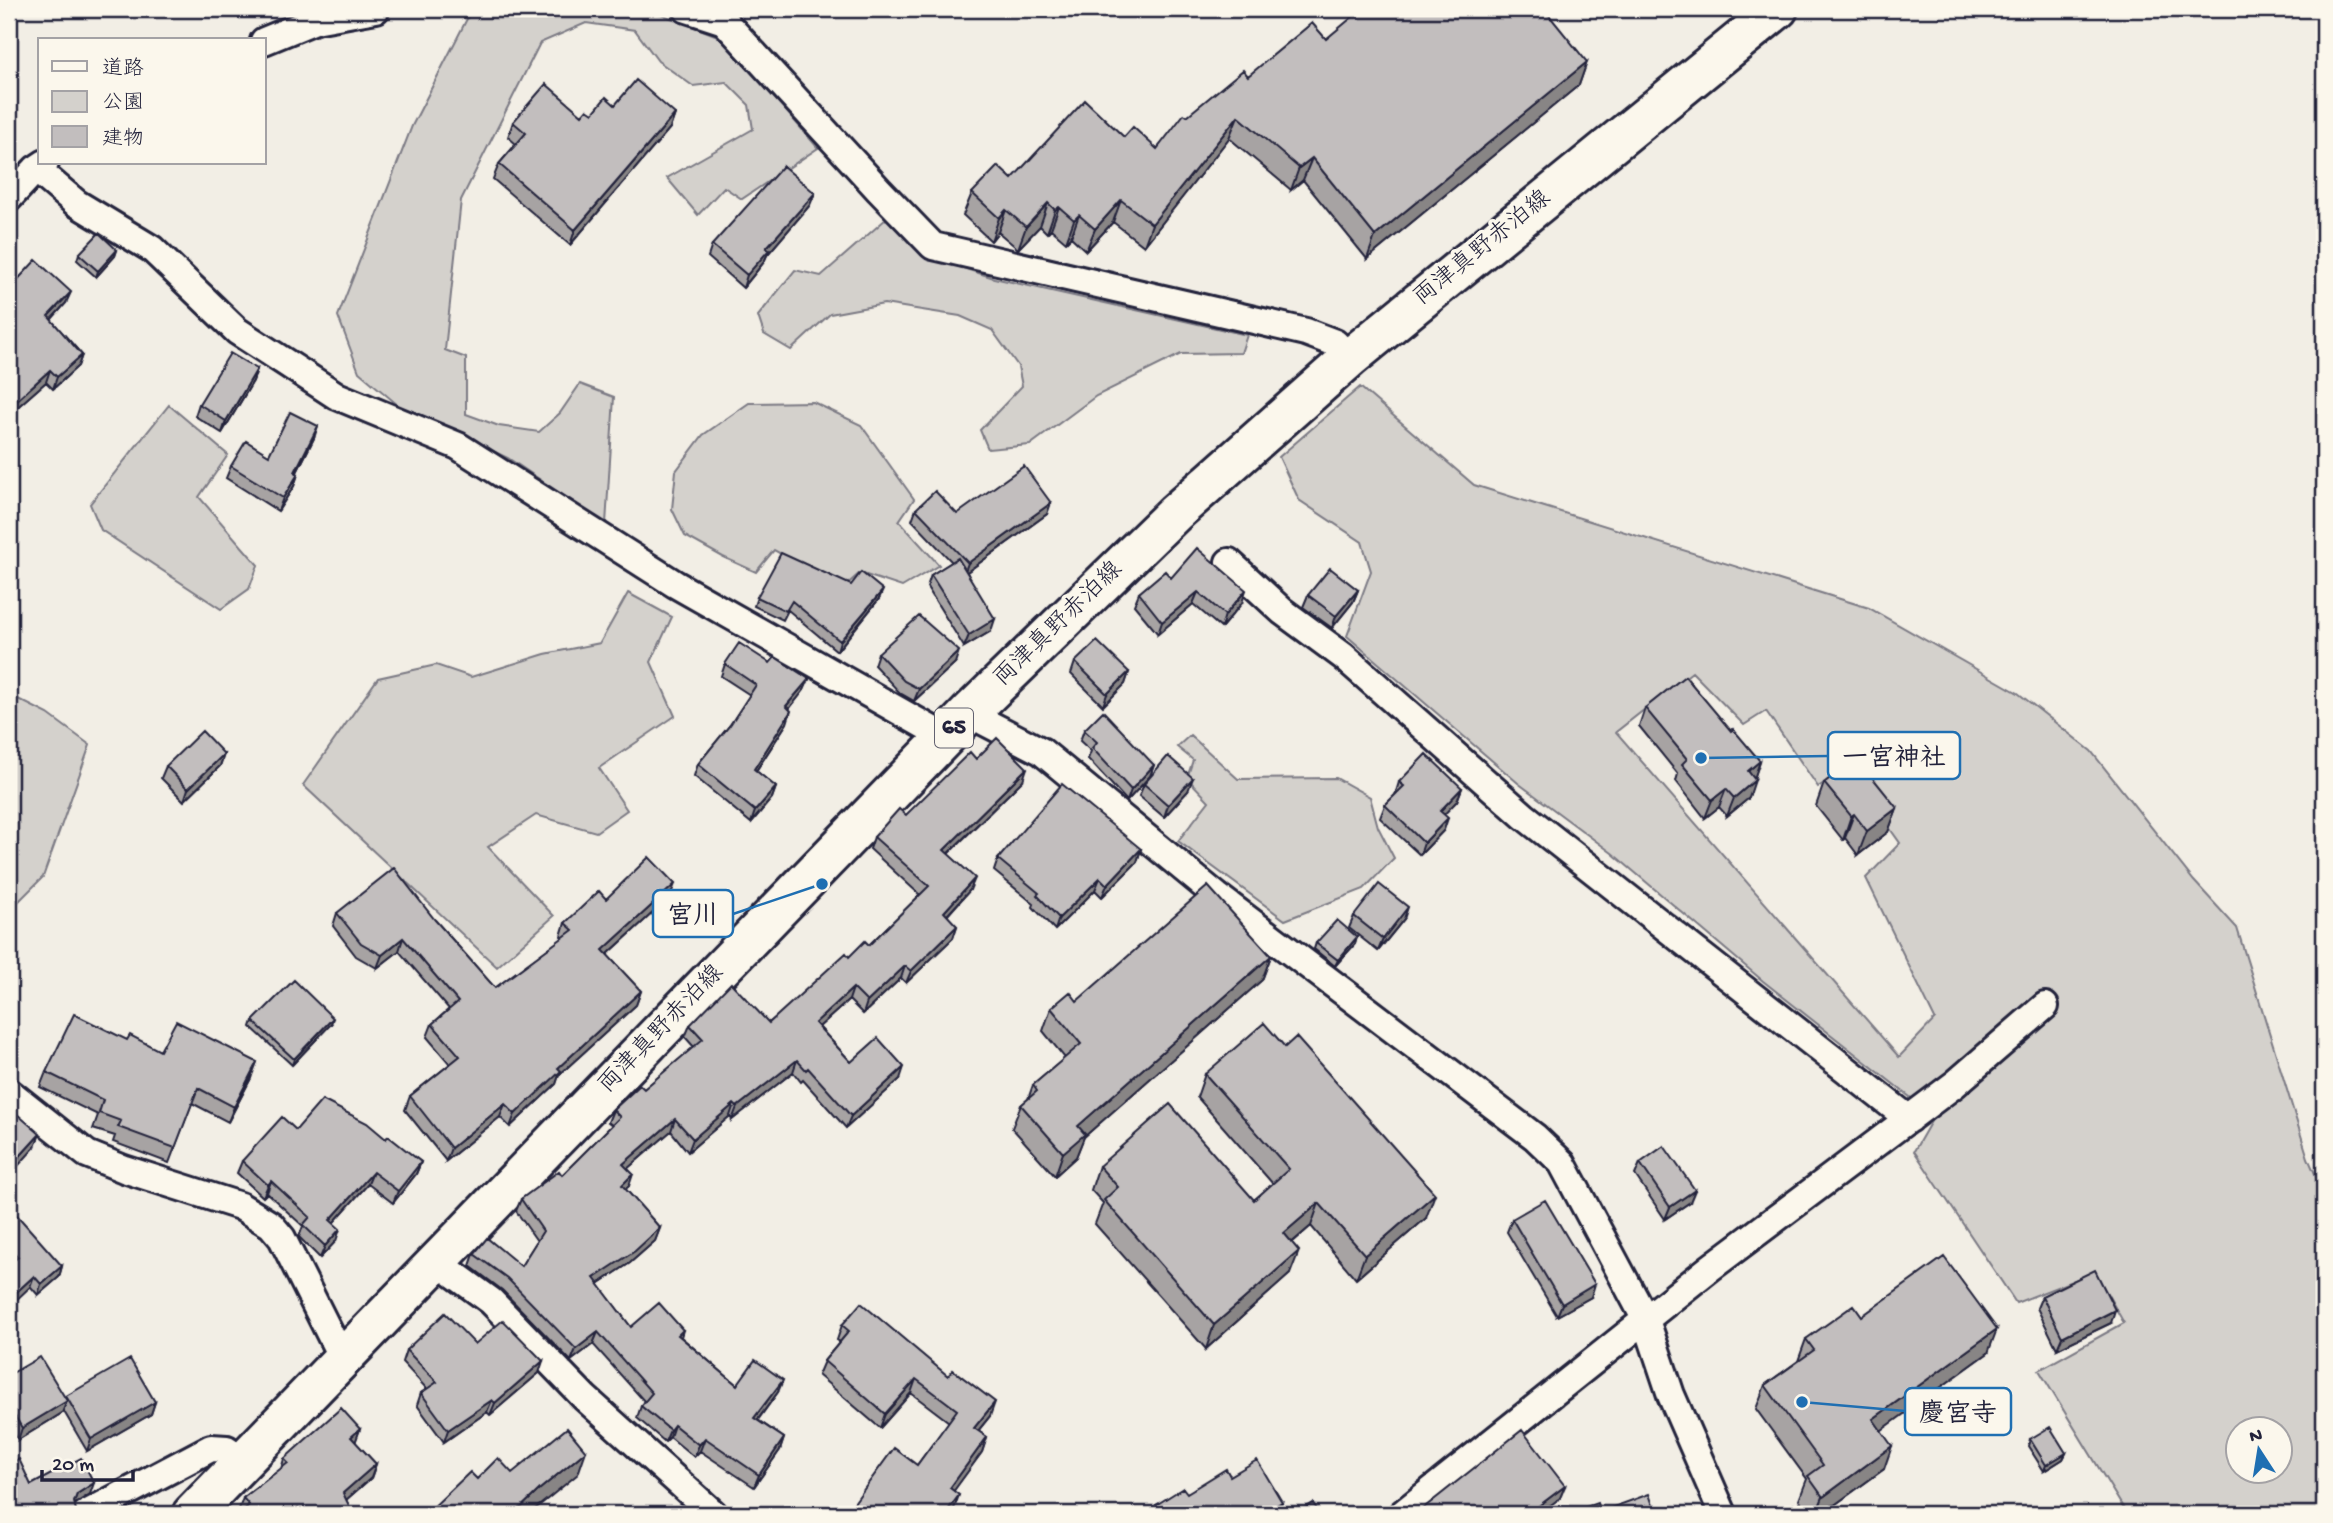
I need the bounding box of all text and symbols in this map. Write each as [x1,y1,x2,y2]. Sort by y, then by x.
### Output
legend [38,38,266,164]
text: 道路 [102,57,144,83]
text: 公園 [102,92,144,117]
text: 建物 [102,127,144,153]
street label: 両津真野赤泊線 [1408,184,1557,313]
street label: 両津真野赤泊線 [988,555,1129,694]
road number: 65 [935,708,973,748]
callout: 一宮神社 [1828,732,1960,779]
text: 一宮神社 [1842,743,1946,776]
callout: 宮川 [653,890,733,937]
text: 宮川 [667,901,719,934]
street label: 両津真野赤泊線 [592,959,731,1100]
callout: 慶宮寺 [1905,1388,2011,1435]
text: 慶宮寺 [1919,1399,1997,1432]
north arrow [2224,1414,2294,1484]
text: N [2248,1424,2265,1449]
scale bar [42,1439,133,1483]
text: 20 m [52,1454,94,1479]

